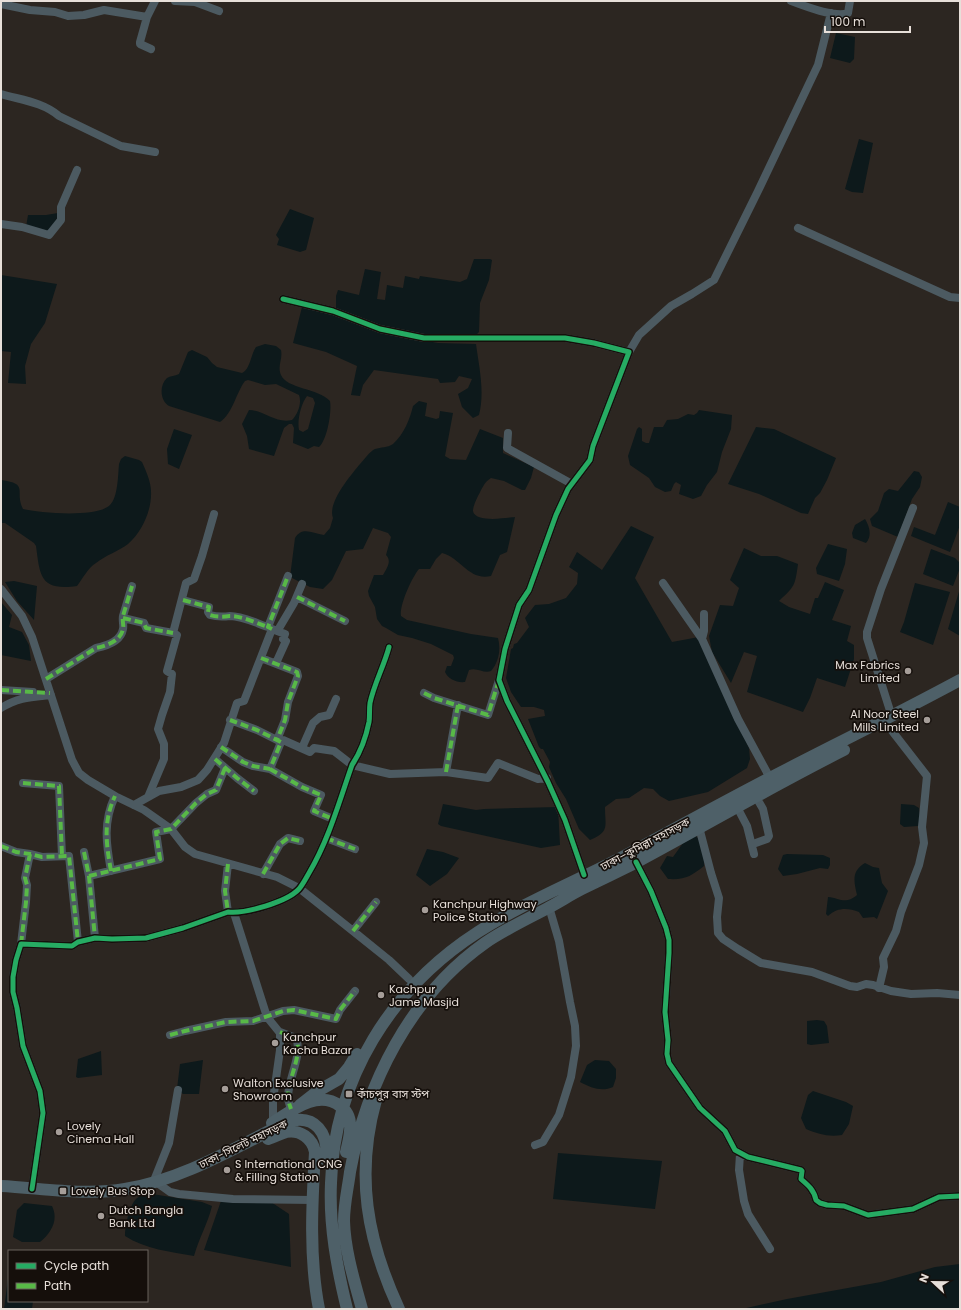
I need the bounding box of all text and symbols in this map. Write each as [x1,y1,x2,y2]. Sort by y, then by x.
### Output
scale bar [825,8,910,34]
text: 100 m [831,13,865,30]
place label: Max Fabrics Limited [835,657,900,686]
marker: Max Fabrics Limited [903,666,913,676]
place label: Al Noor Steel Mills Limited [850,706,919,735]
marker: Al Noor Steel Mills Limited [922,715,932,725]
street label: ঢাকা–কুমিল্লা মহাসড়ক [597,814,693,875]
place label: Kanchpur Highway Police Station [433,896,538,925]
marker: Kanchpur Highway Police Station [420,905,430,915]
place label: Kachpur Jame Masjid [389,981,459,1010]
marker: Kachpur Jame Masjid [376,990,386,1000]
place label: Kanchpur Kacha Bazar [283,1029,352,1058]
marker: Kanchpur Kacha Bazar [270,1038,280,1048]
place label: Walton Exclusive Showroom [233,1075,324,1104]
marker: Walton Exclusive Showroom [220,1084,230,1094]
place label: কাঁচপুর বাস স্টপ [356,1086,429,1102]
marker: কাঁচপুর বাস স্টপ [344,1089,354,1099]
street label: ঢাকা-সিলেট মহাসড়ক [195,1116,290,1173]
place label: Lovely Cinema Hall [67,1118,134,1147]
marker: Lovely Cinema Hall [54,1127,64,1137]
place label: S International CNG & Filling Station [235,1156,343,1185]
marker: S International CNG & Filling Station [222,1165,232,1175]
place label: Lovely Bus Stop [71,1183,155,1199]
marker: Lovely Bus Stop [58,1186,68,1196]
place label: Dutch Bangla Bank Ltd [109,1202,183,1231]
marker: Dutch Bangla Bank Ltd [96,1211,106,1221]
legend [8,1250,148,1302]
text: Cycle path [44,1257,109,1274]
north arrow [913,1262,953,1302]
text: N [915,1271,933,1285]
text: Path [44,1277,71,1294]

